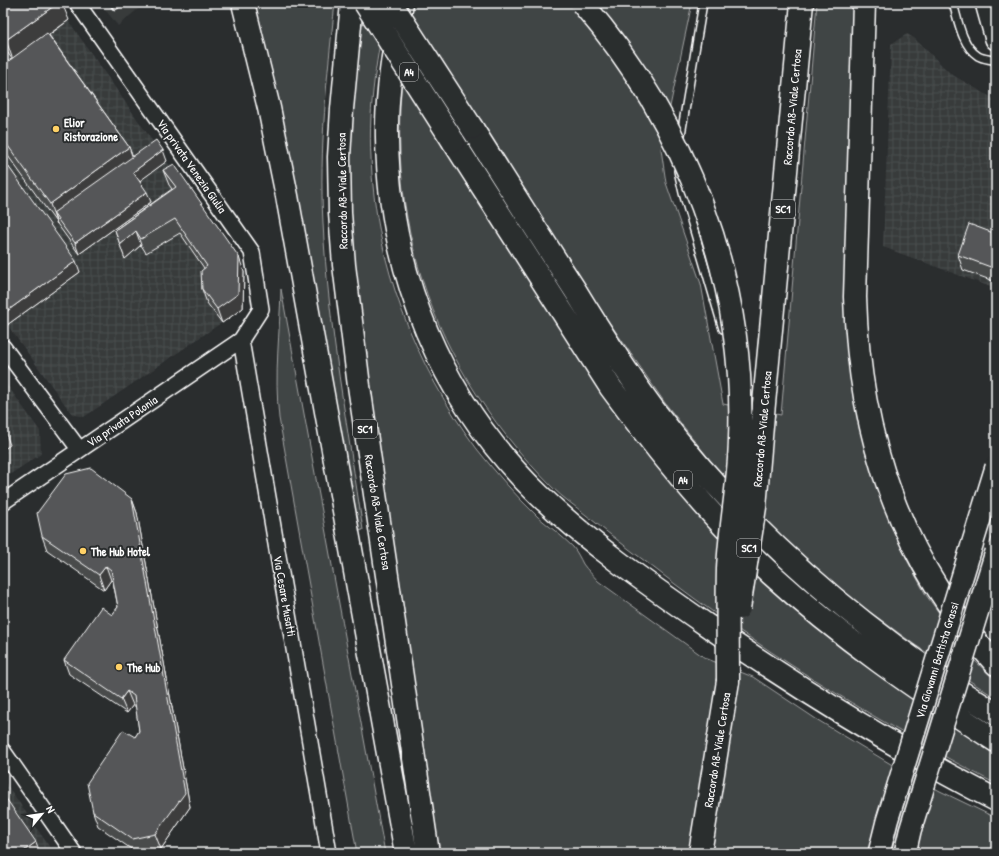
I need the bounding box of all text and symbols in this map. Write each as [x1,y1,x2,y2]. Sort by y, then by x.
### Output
street label: Raccordo A8-Viale Certosa [778,48,806,166]
road number: A4 [400,63,418,81]
place label: Elior Ristorazione [64,114,118,145]
street label: Via privata Venezia Giulia [153,116,231,217]
marker: Elior Ristorazione [51,124,61,134]
street label: Raccordo A8-Viale Certosa [332,132,352,249]
road number: SC1 [771,200,795,218]
street label: Raccordo A8-Viale Certosa [748,370,776,488]
street label: Via privata Polonia [83,391,161,451]
road number: SC1 [353,420,377,438]
street label: Raccordo A8-Viale Certosa [361,453,396,571]
road number: A4 [674,471,692,489]
road number: SC1 [737,539,761,557]
place label: The Hub Hotel [90,543,151,560]
marker: The Hub Hotel [78,546,88,556]
street label: Via Cesare Musatti [270,554,300,638]
street label: Via Giovanni Battista Grassi [911,600,963,720]
place label: The Hub [126,659,161,676]
marker: The Hub [114,662,124,672]
street label: Raccordo A8-Viale Certosa [700,691,735,809]
north arrow [22,794,62,834]
text: N [43,803,58,815]

